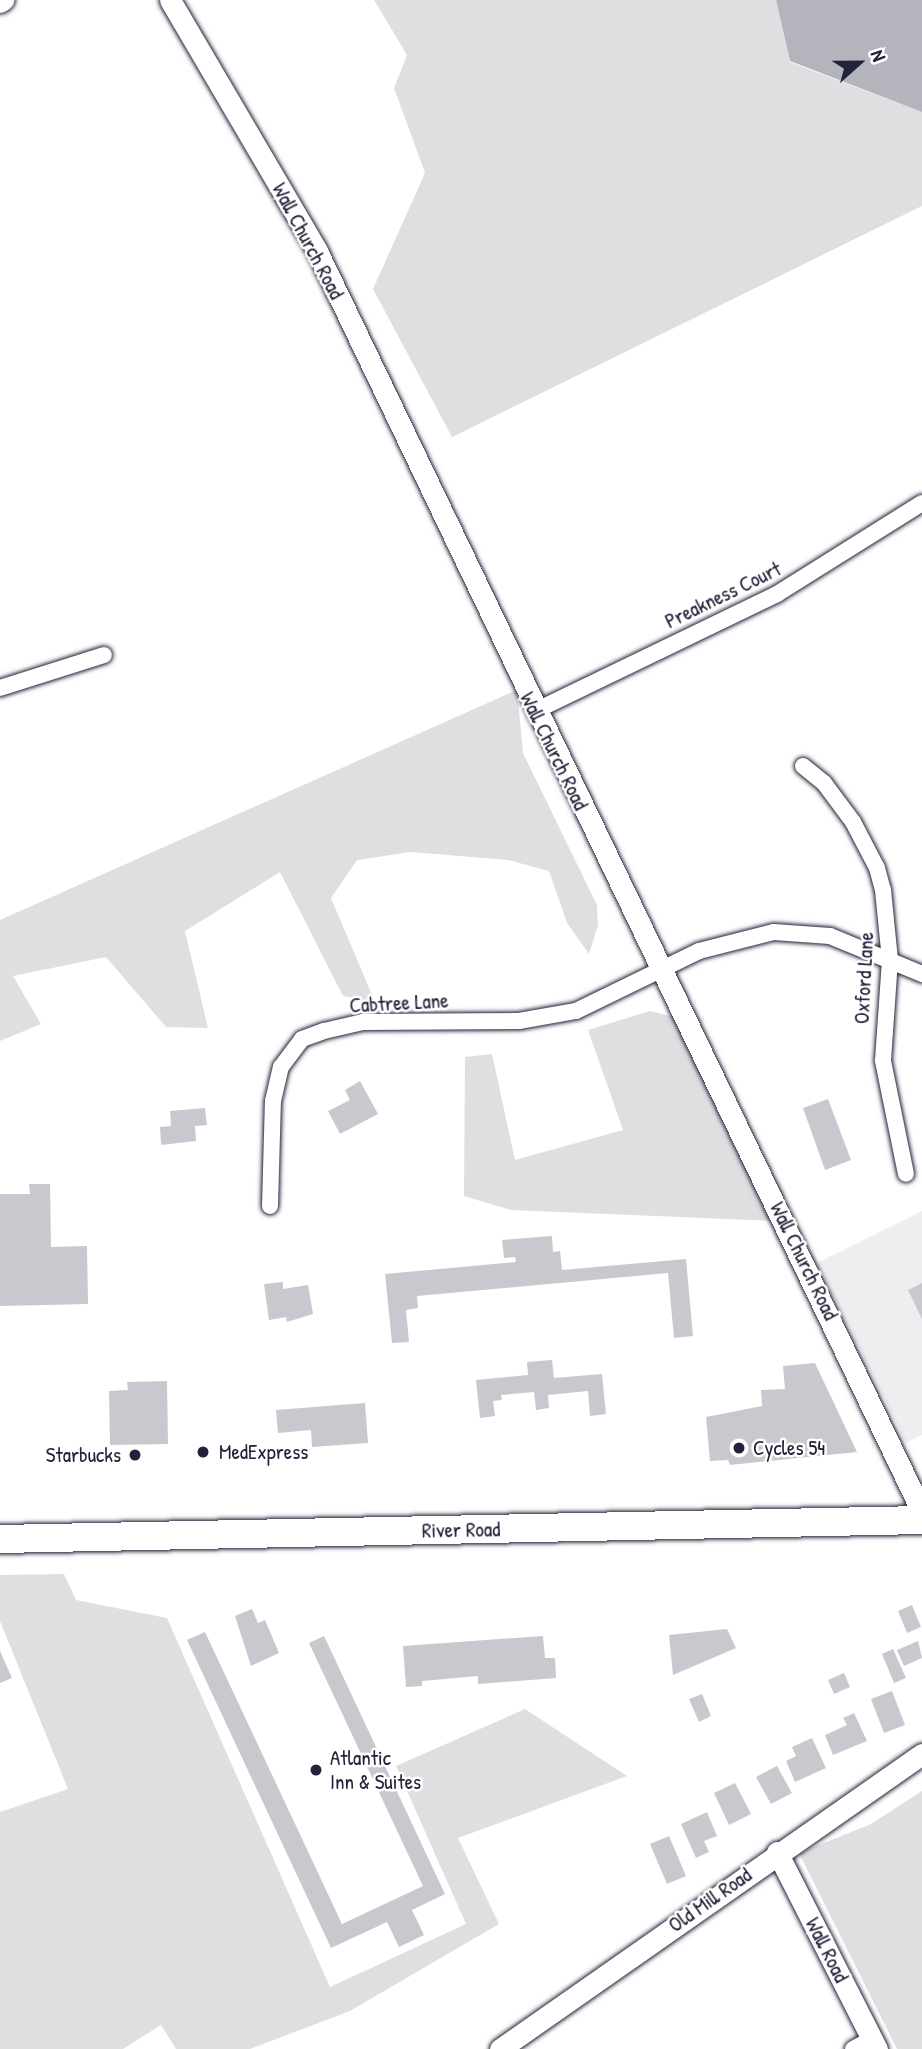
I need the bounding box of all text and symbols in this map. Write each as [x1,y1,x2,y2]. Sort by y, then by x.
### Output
north arrow [824,28,894,98]
text: N [865,46,893,65]
street label: Wall Church Road [267,179,349,303]
street label: Preakness Court [661,556,785,634]
street label: Wall Church Road [515,688,593,814]
street label: Oxford Lane [849,931,879,1025]
street label: Cabtree Lane [349,988,449,1018]
street label: Wall Church Road [765,1198,843,1324]
place label: Cycles 54 [753,1435,825,1461]
place label: MedExpress [219,1439,308,1465]
marker: Cycles 54 [731,1440,747,1456]
place label: Starbucks [46,1442,121,1468]
marker: MedExpress [193,1442,213,1462]
marker: Starbucks [127,1447,143,1463]
street label: River Road [422,1517,500,1543]
place label: Atlantic Inn & Suites [330,1745,421,1795]
marker: Atlantic Inn & Suites [308,1762,324,1778]
street label: Old Mill Road [664,1862,756,1938]
street label: Wall Road [800,1913,854,1987]

